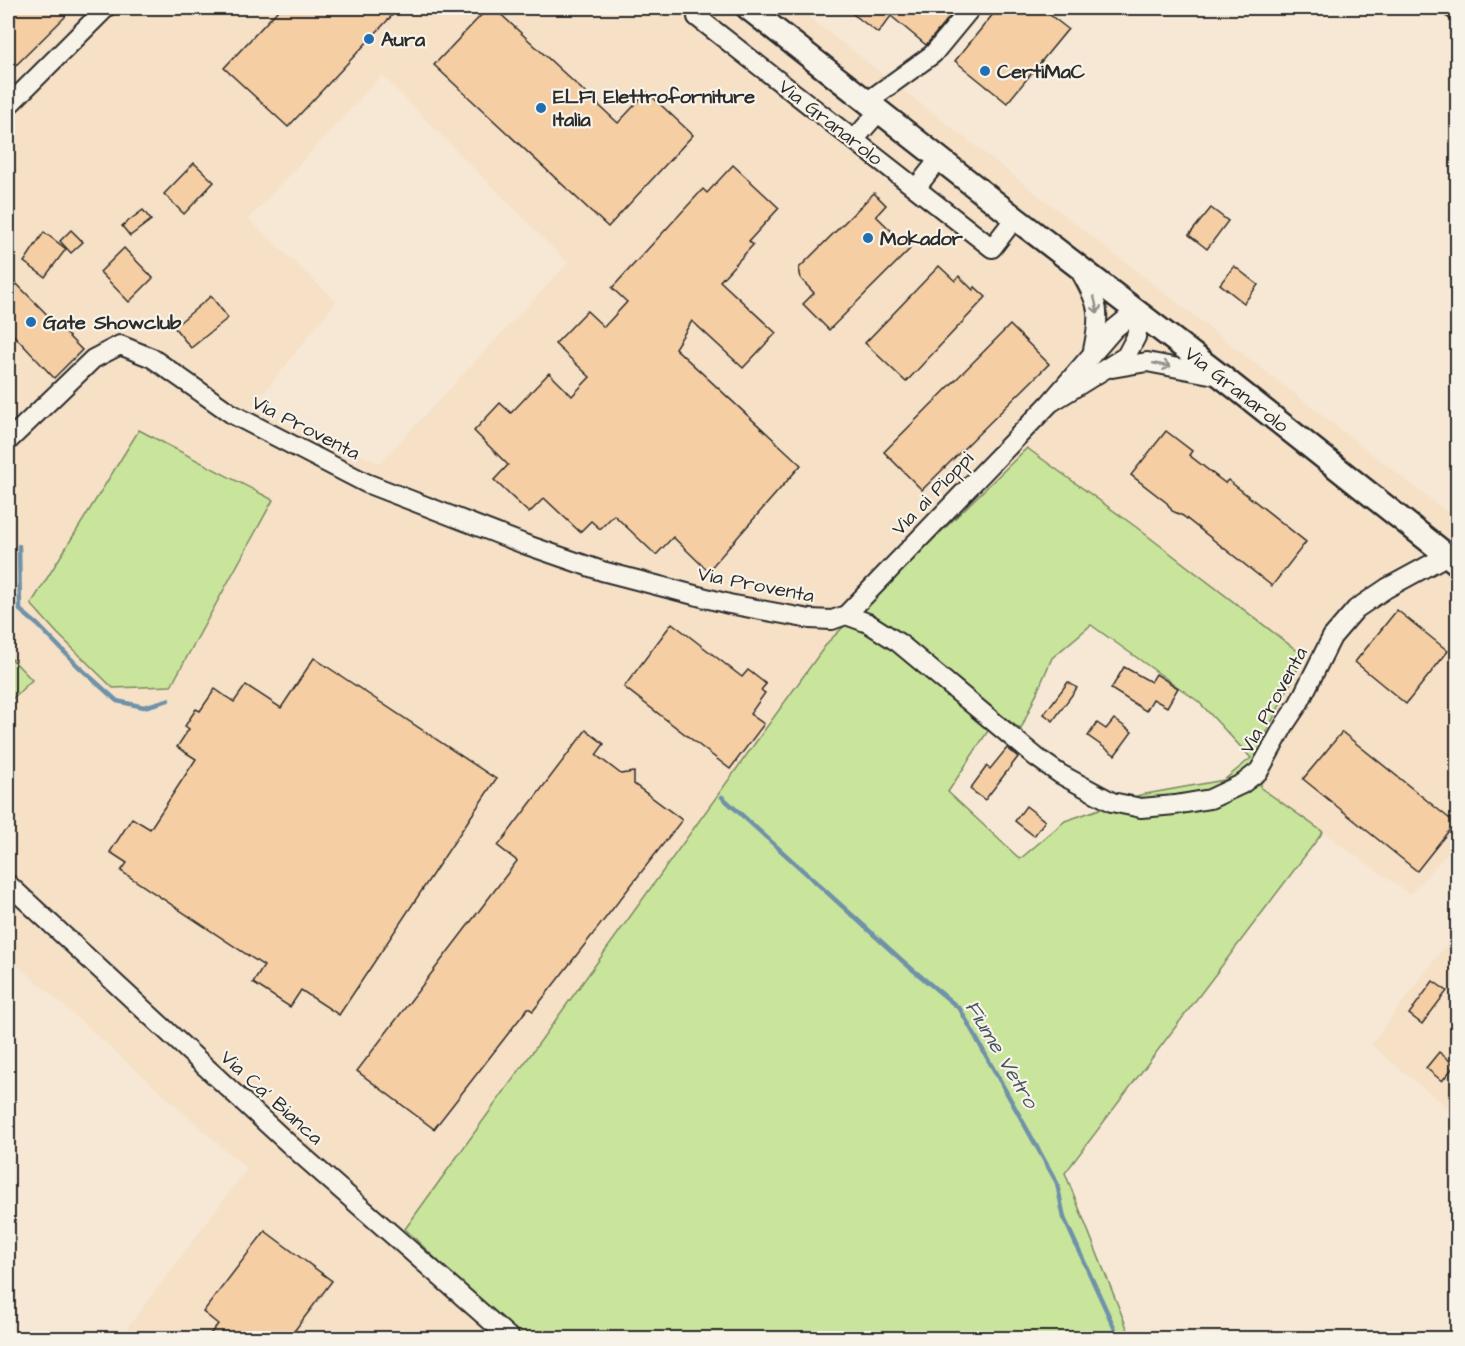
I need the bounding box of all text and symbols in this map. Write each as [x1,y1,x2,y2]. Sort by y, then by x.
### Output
place label: Aura [381,26,426,54]
marker: Aura [362,32,376,46]
place label: CertiMaC [997,58,1086,86]
marker: CertiMaC [978,64,992,78]
street label: Via Granarolo [772,73,889,173]
place label: ELFI Elettroforniture Italia [553,83,755,134]
marker: ELFI Elettroforniture Italia [534,101,548,115]
place label: Mokador [880,225,964,253]
marker: Mokador [861,231,875,245]
one-way arrow [1091,295,1102,314]
place label: Gate Showclub [43,309,182,337]
marker: Gate Showclub [24,315,38,329]
street label: Via Granarolo [1178,340,1295,440]
one-way arrow [1151,360,1171,371]
street label: Via Proventa [247,389,365,467]
street label: Via ai Pioppi [885,445,980,542]
street label: Via Proventa [695,560,817,610]
street label: Via Proventa [1233,642,1315,759]
water label: Fiume Vetro [958,995,1046,1115]
street label: Via Ca' Bianca [214,1044,329,1152]

